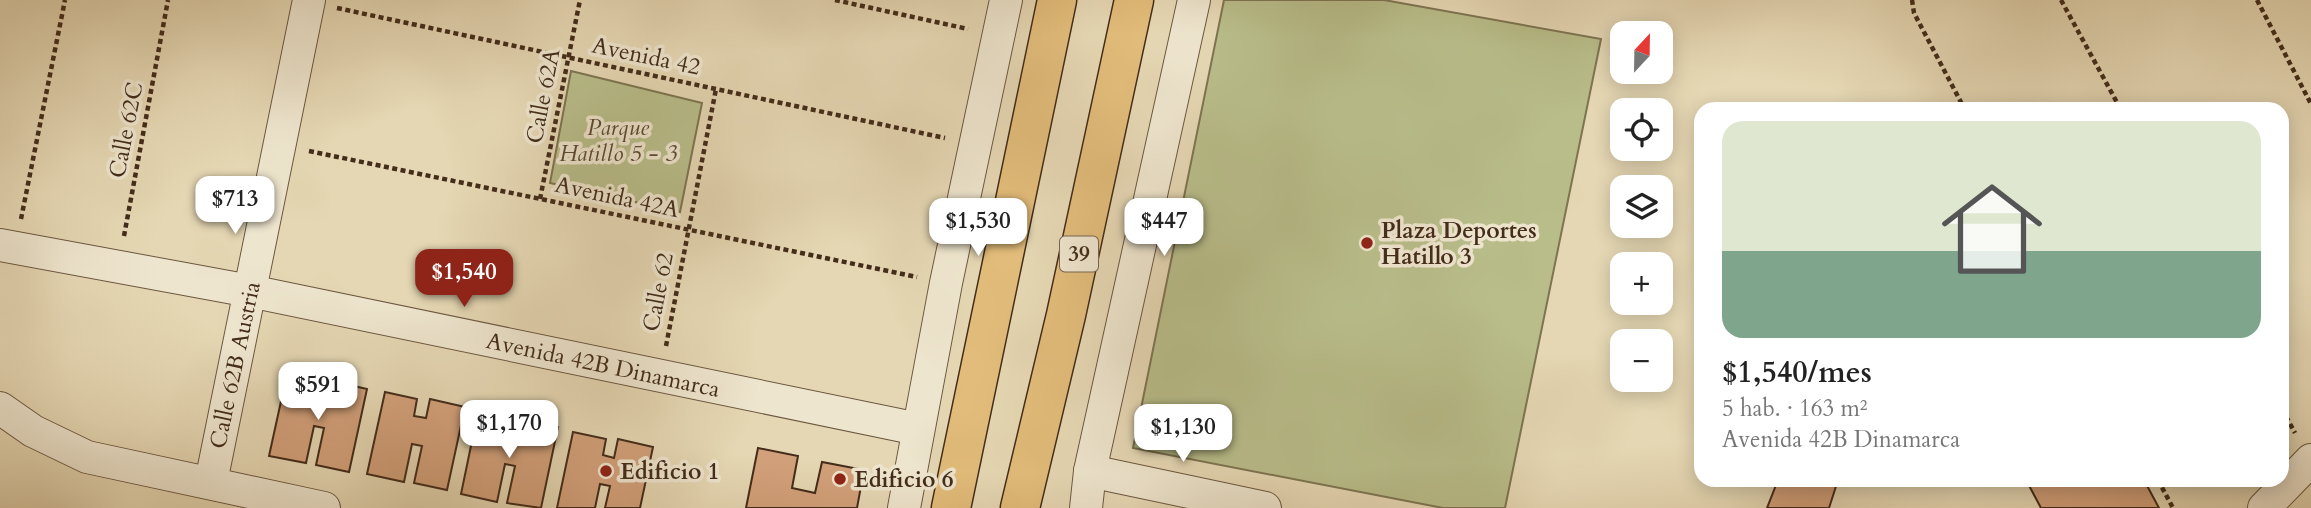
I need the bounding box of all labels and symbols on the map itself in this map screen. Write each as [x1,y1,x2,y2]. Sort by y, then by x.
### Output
north arrow [1610,21,1673,84]
street label: Avenida 42 [589,29,703,83]
street label: Calle 62A [519,45,567,146]
street label: Calle 62C [102,79,150,181]
park label: Parque Hatillo 5 - 3 [559,112,677,169]
street label: Avenida 42A [552,169,683,225]
pin: $713 [194,176,276,236]
pin: $1,530 [921,198,1035,258]
pin: $447 [1123,198,1205,258]
place label: Plaza Deportes Hatillo 3 [1381,215,1537,272]
marker: Plaza Deportes Hatillo 3 [1359,235,1375,251]
road number: 39 [1060,236,1098,272]
pin: $1,540 [407,250,521,309]
street label: Calle 62 [635,250,681,334]
street label: Calle 62B Austria [202,279,268,451]
street label: Avenida 42B Dinamarca [483,325,723,405]
pin: $591 [277,362,359,422]
pin: $1,170 [452,400,566,460]
pin: $1,130 [1126,405,1240,464]
place label: Edificio 1 [620,456,719,487]
marker: Edificio 1 [598,463,614,479]
place label: Edificio 6 [854,464,954,495]
marker: Edificio 6 [832,471,848,487]

